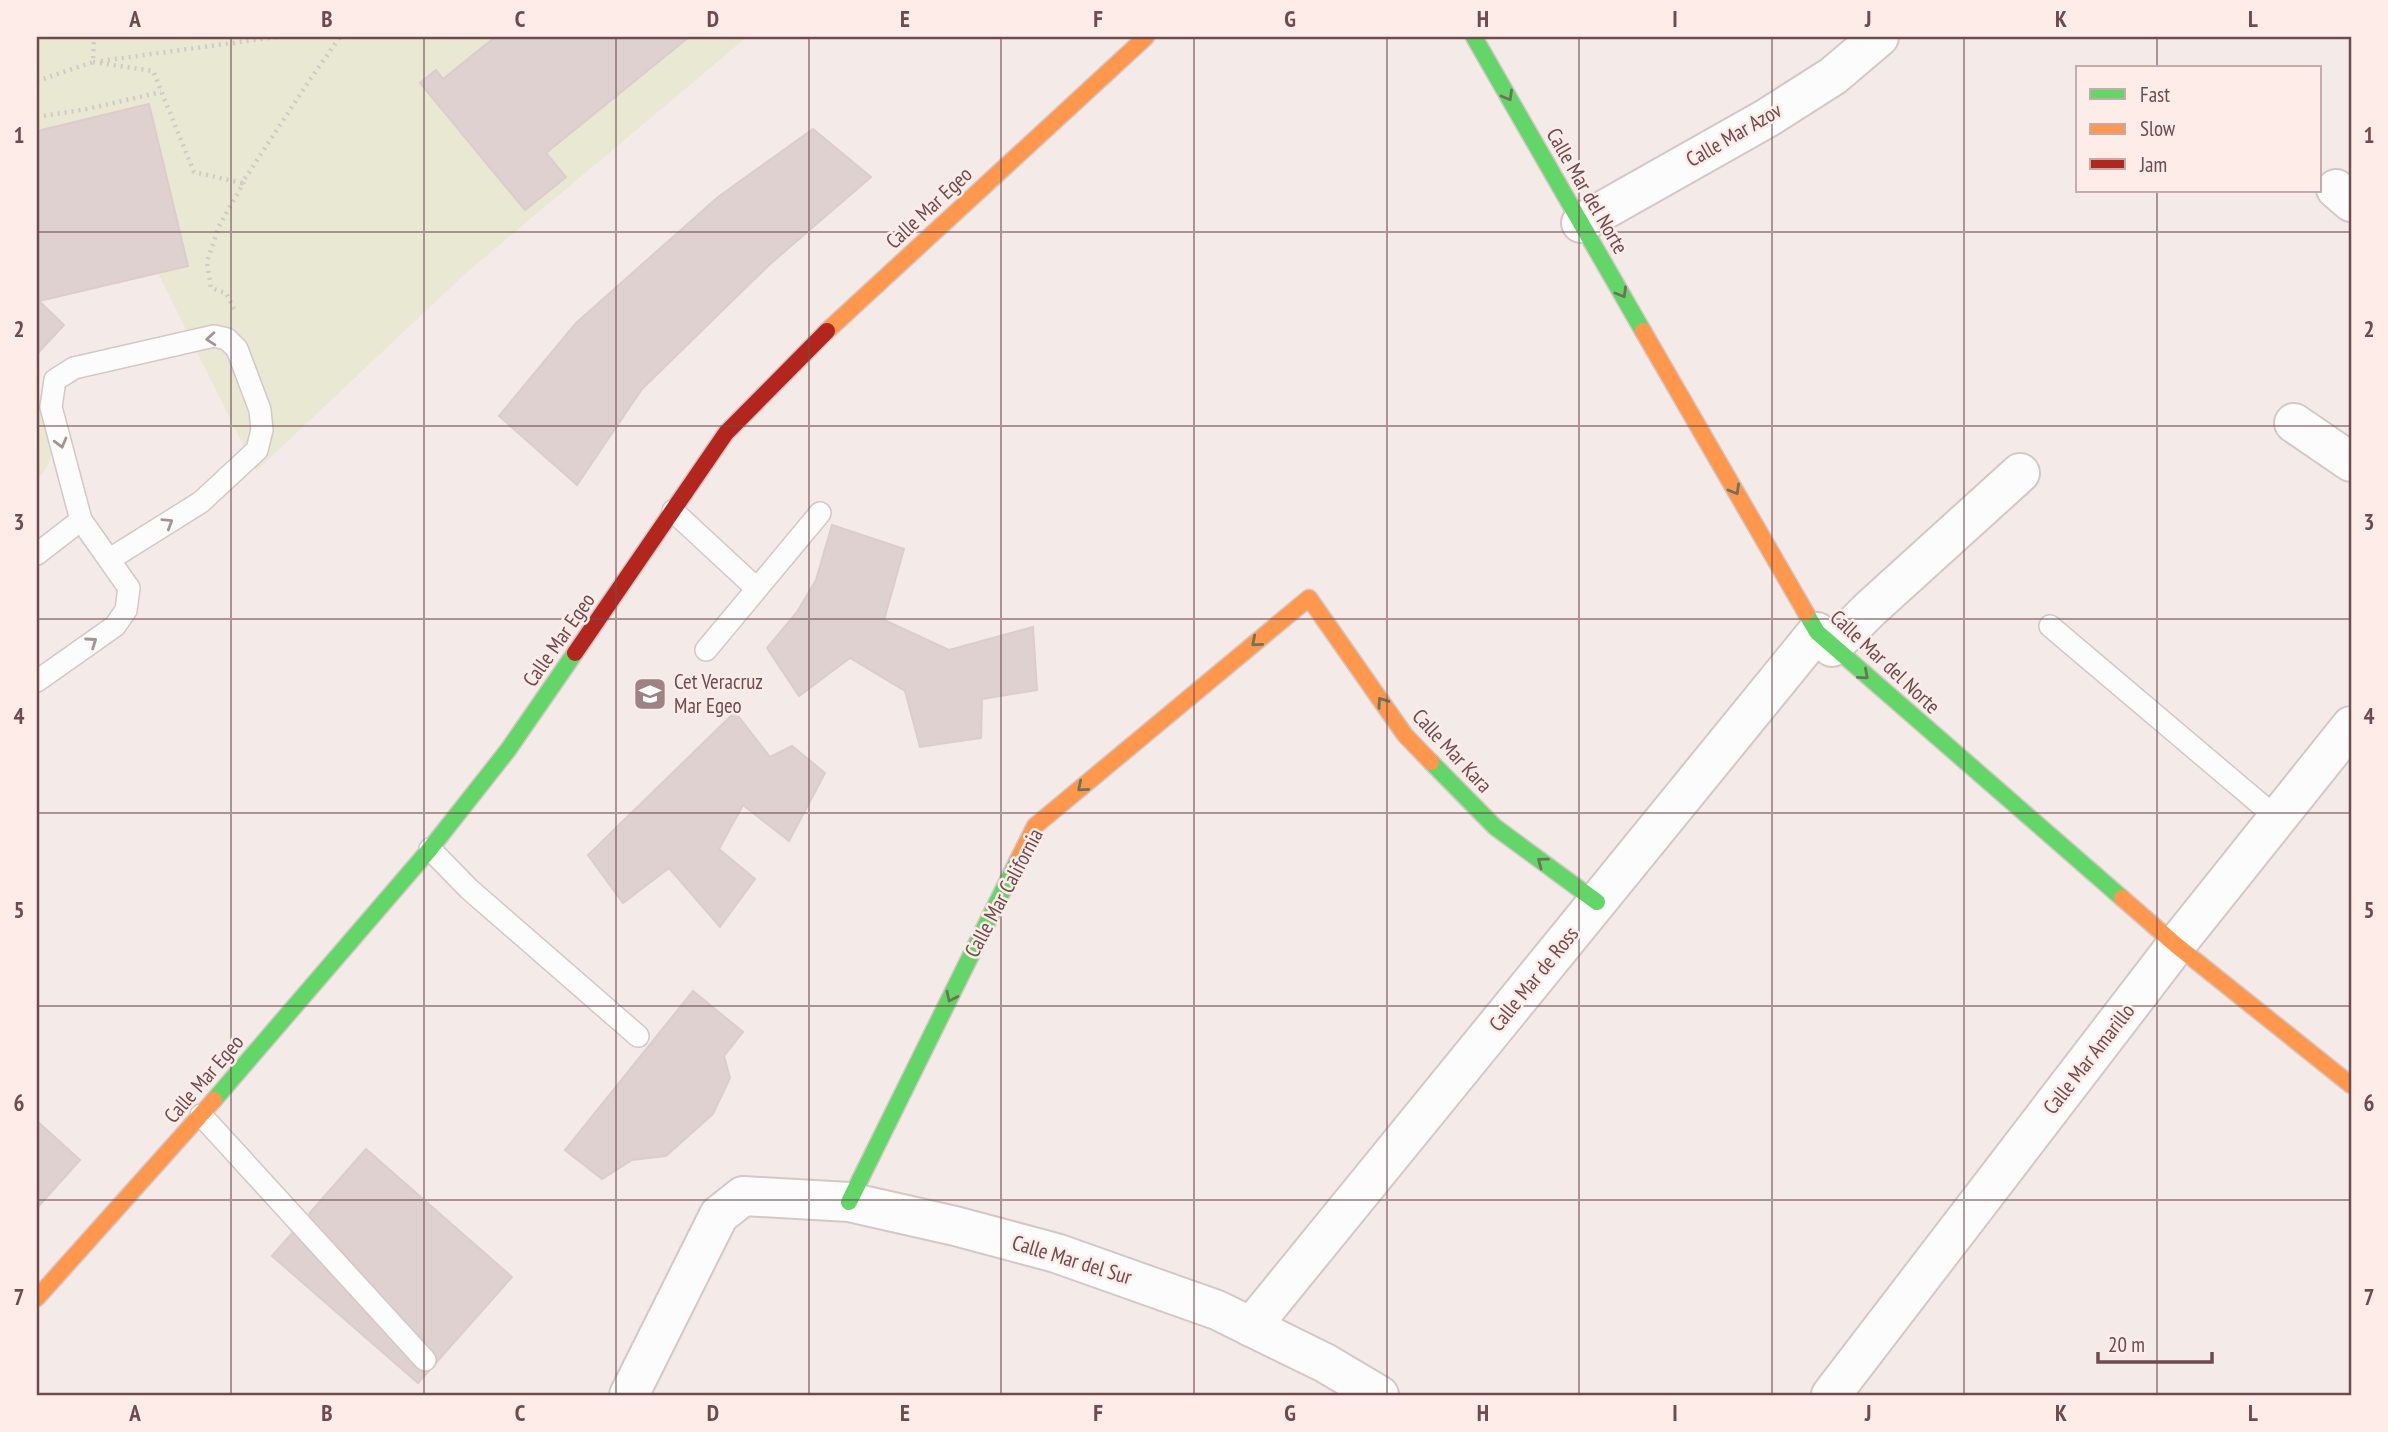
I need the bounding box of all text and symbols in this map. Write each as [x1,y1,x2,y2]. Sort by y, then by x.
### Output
text: A [128,4,141,33]
text: B [321,4,333,33]
text: C [515,4,526,33]
text: D [707,4,719,33]
text: E [900,4,910,33]
text: F [1093,4,1103,33]
text: G [1284,4,1296,33]
text: H [1477,4,1489,33]
text: I [1672,4,1678,33]
text: J [1864,4,1871,33]
text: K [2055,4,2067,33]
text: L [2248,4,2258,33]
legend [2076,66,2322,192]
text: Fast [2140,81,2170,108]
one-way arrow [1500,89,1513,101]
street label: Calle Mar Azov [1681,96,1787,173]
text: Slow [2140,115,2176,142]
text: 1 [14,120,25,149]
text: 1 [2364,120,2375,149]
street label: Calle Mar del Norte [1541,123,1634,258]
text: Jam [2139,151,2167,178]
street label: Calle Mar Egeo [880,161,977,254]
one-way arrow [1614,286,1627,298]
text: 2 [14,314,25,343]
text: 2 [2364,314,2375,343]
one-way arrow [205,331,216,346]
one-way arrow [52,437,67,449]
one-way arrow [1727,483,1740,496]
text: 3 [14,507,25,536]
text: 3 [2364,507,2375,536]
one-way arrow [160,518,173,531]
street label: Calle Mar Egeo [516,588,601,692]
street label: Calle Mar del Norte [1825,604,1946,719]
one-way arrow [1252,633,1264,646]
one-way arrow [84,637,97,650]
one-way arrow [1856,667,1869,679]
place label: Cet Veracruz Mar Egeo [674,668,763,719]
school or university icon: Cet Veracruz Mar Egeo [631,675,669,713]
one-way arrow [1378,697,1390,710]
text: 4 [14,701,25,730]
text: 4 [2364,701,2375,730]
street label: Calle Mar Kara [1407,703,1498,798]
one-way arrow [1077,779,1090,792]
street label: Calle Mar California [958,824,1049,962]
one-way arrow [1537,857,1550,870]
text: 5 [14,895,25,924]
text: 5 [2364,895,2375,924]
street label: Calle Mar de Ross [1483,921,1584,1037]
one-way arrow [945,990,959,1002]
street label: Calle Mar Amarillo [2037,998,2140,1120]
street label: Calle Mar Egeo [158,1029,249,1128]
text: 6 [14,1088,25,1117]
text: 6 [2364,1088,2375,1117]
street label: Calle Mar del Sur [1009,1229,1135,1291]
text: 7 [14,1282,25,1311]
text: 7 [2364,1282,2375,1311]
scale bar [2098,1320,2211,1364]
text: 20 m [2108,1331,2145,1358]
text: A [128,1398,141,1427]
text: B [321,1398,333,1427]
text: C [515,1398,526,1427]
text: D [707,1398,719,1427]
text: E [900,1398,910,1427]
text: F [1093,1398,1103,1427]
text: G [1284,1398,1296,1427]
text: H [1477,1398,1489,1427]
text: I [1672,1398,1678,1427]
text: J [1864,1398,1871,1427]
text: K [2055,1398,2067,1427]
text: L [2248,1398,2258,1427]

